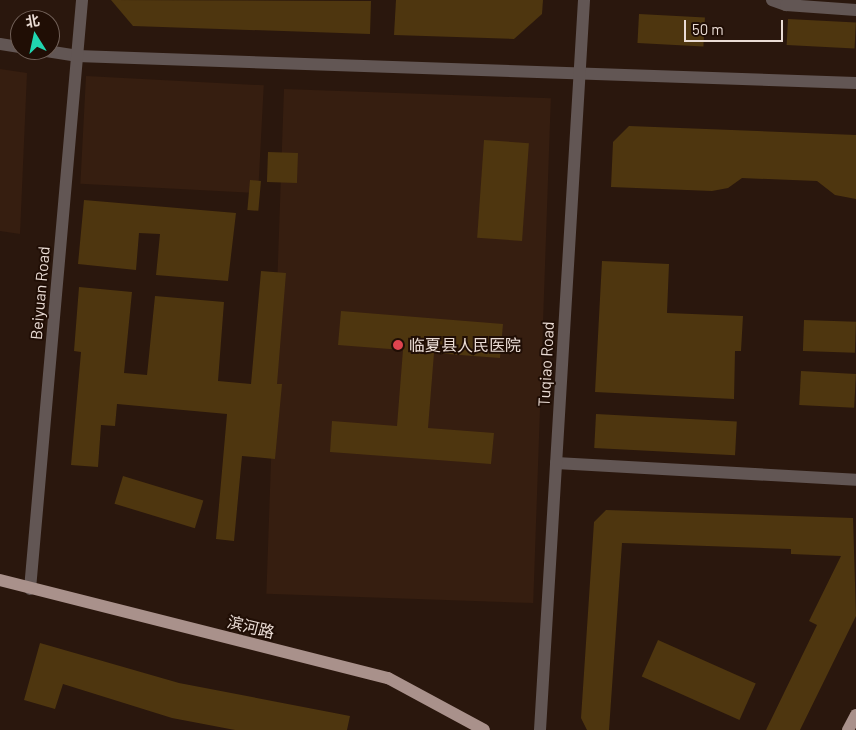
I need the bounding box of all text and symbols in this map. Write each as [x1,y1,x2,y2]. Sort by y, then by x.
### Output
north arrow [10,10,60,60]
scale bar [686,10,785,42]
text: 北 [24,11,41,30]
text: 50 m [692,20,724,38]
street label: Beiyuan Road [26,245,54,341]
street label: Tuqiao Road [534,321,558,407]
place label: 临夏县人民医院 [409,335,521,355]
marker: 临夏县人民医院 [391,338,405,352]
street label: 滨河路 [225,612,277,642]

